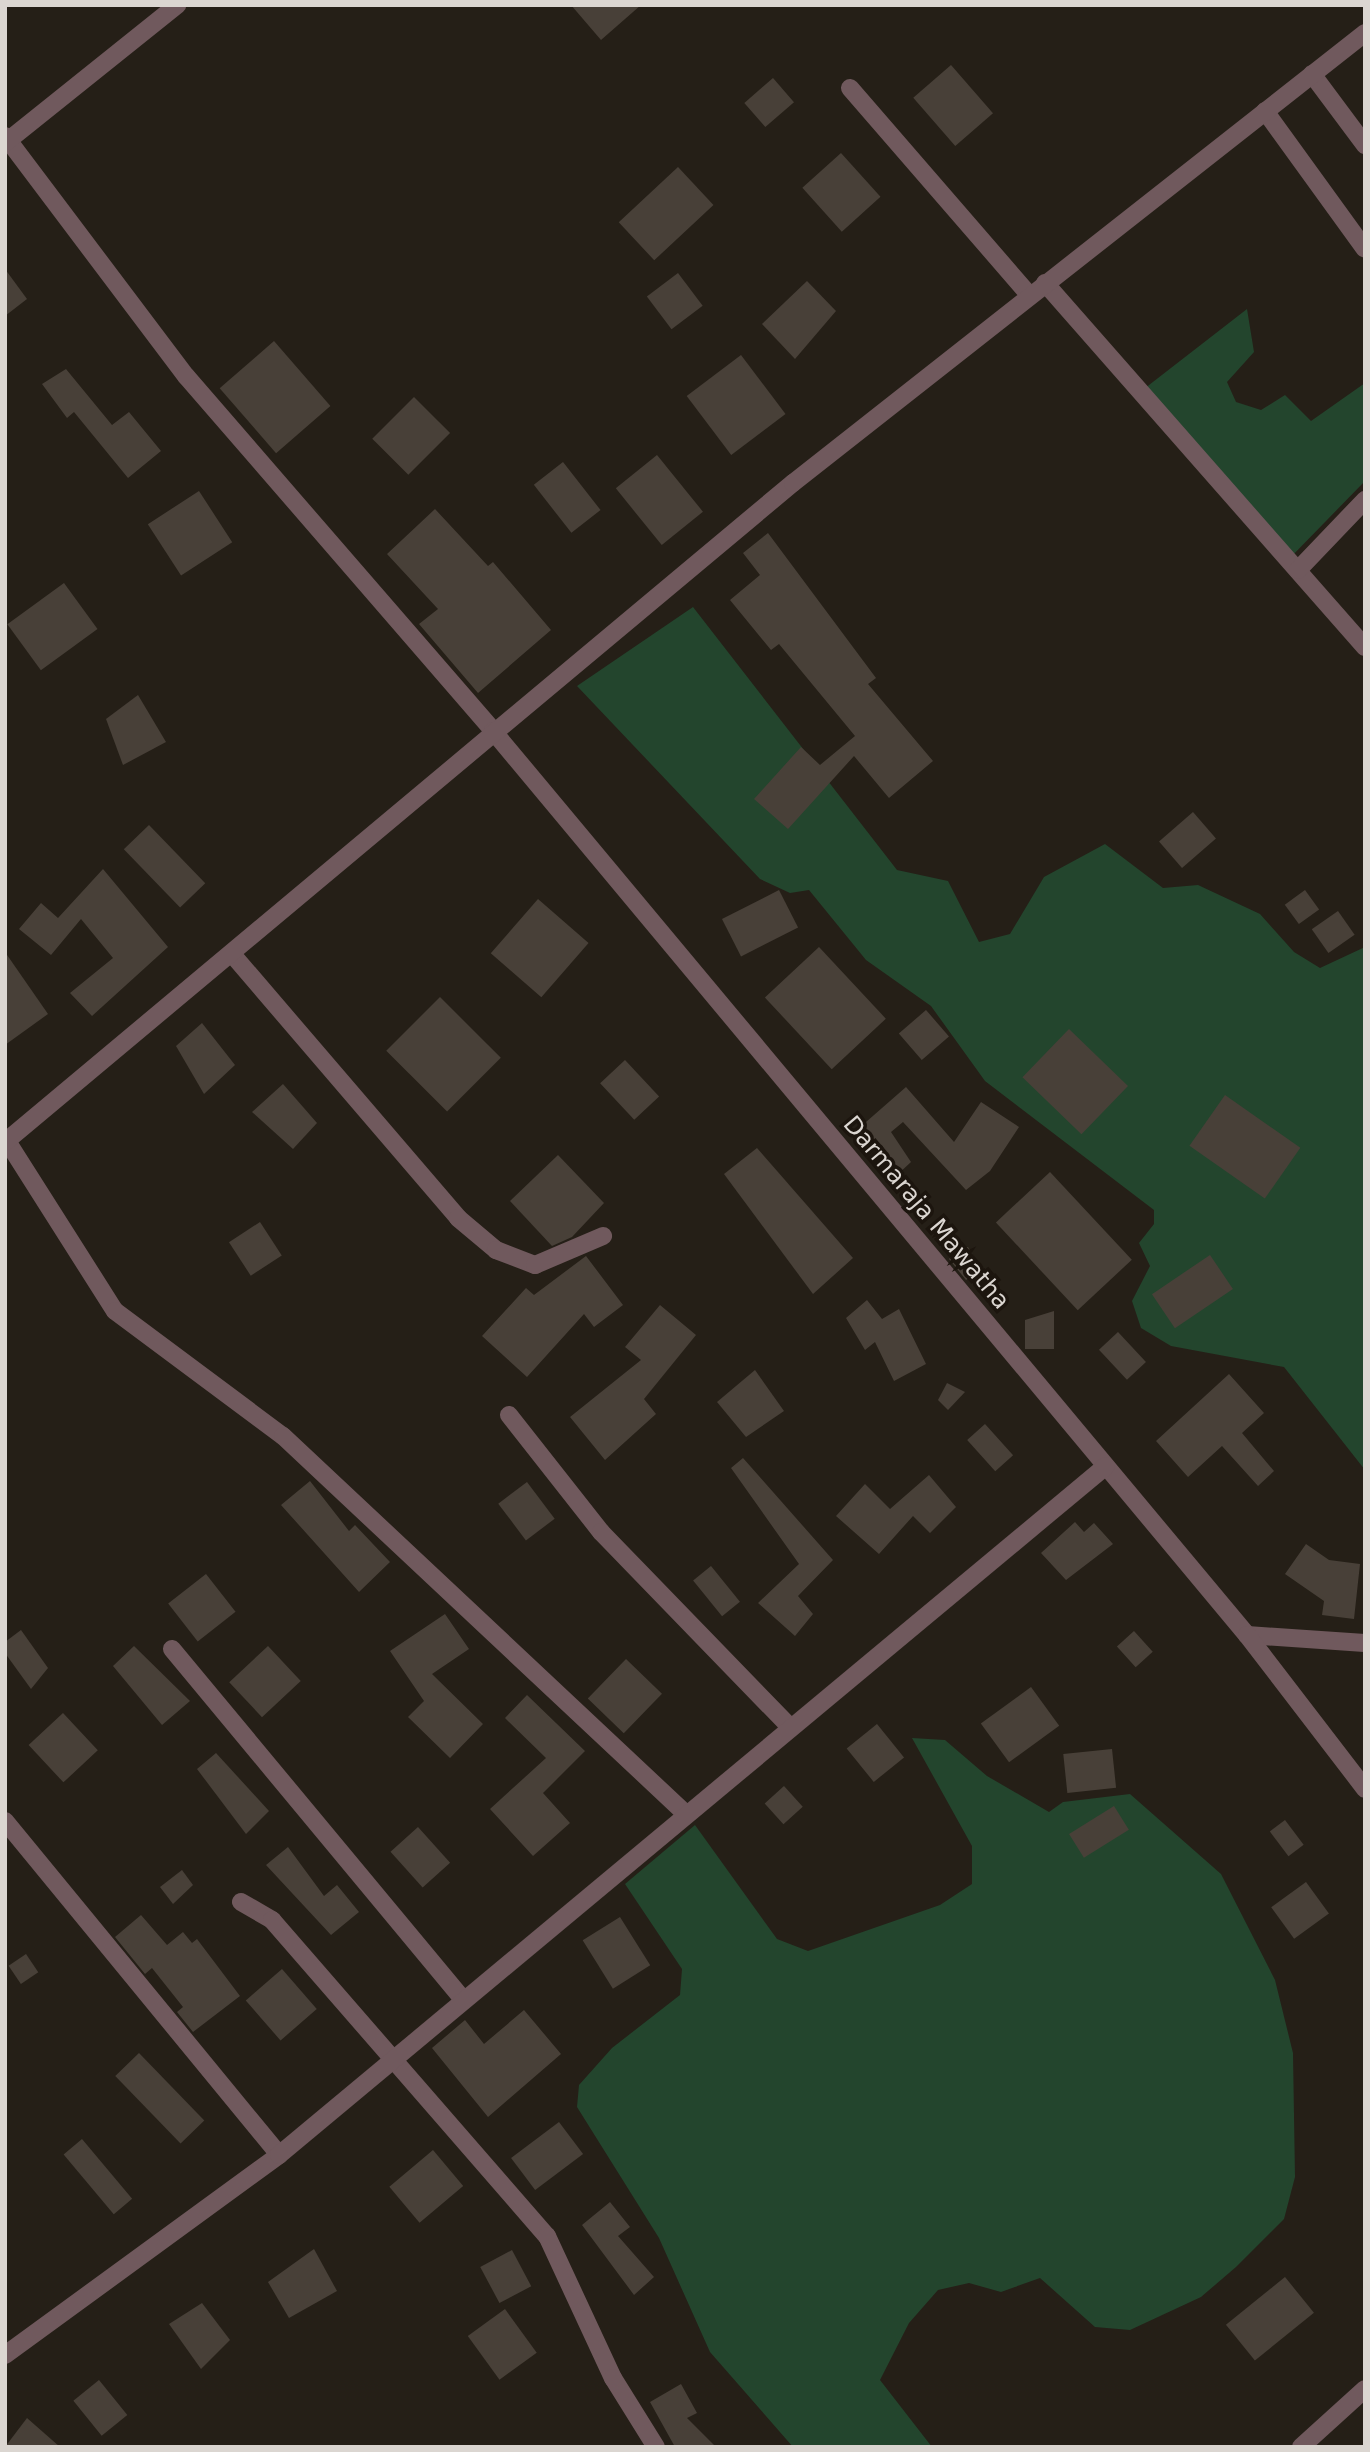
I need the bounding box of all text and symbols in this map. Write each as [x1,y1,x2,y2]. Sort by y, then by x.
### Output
street label: Darmaraja Mawatha [837,1111,1015,1315]

